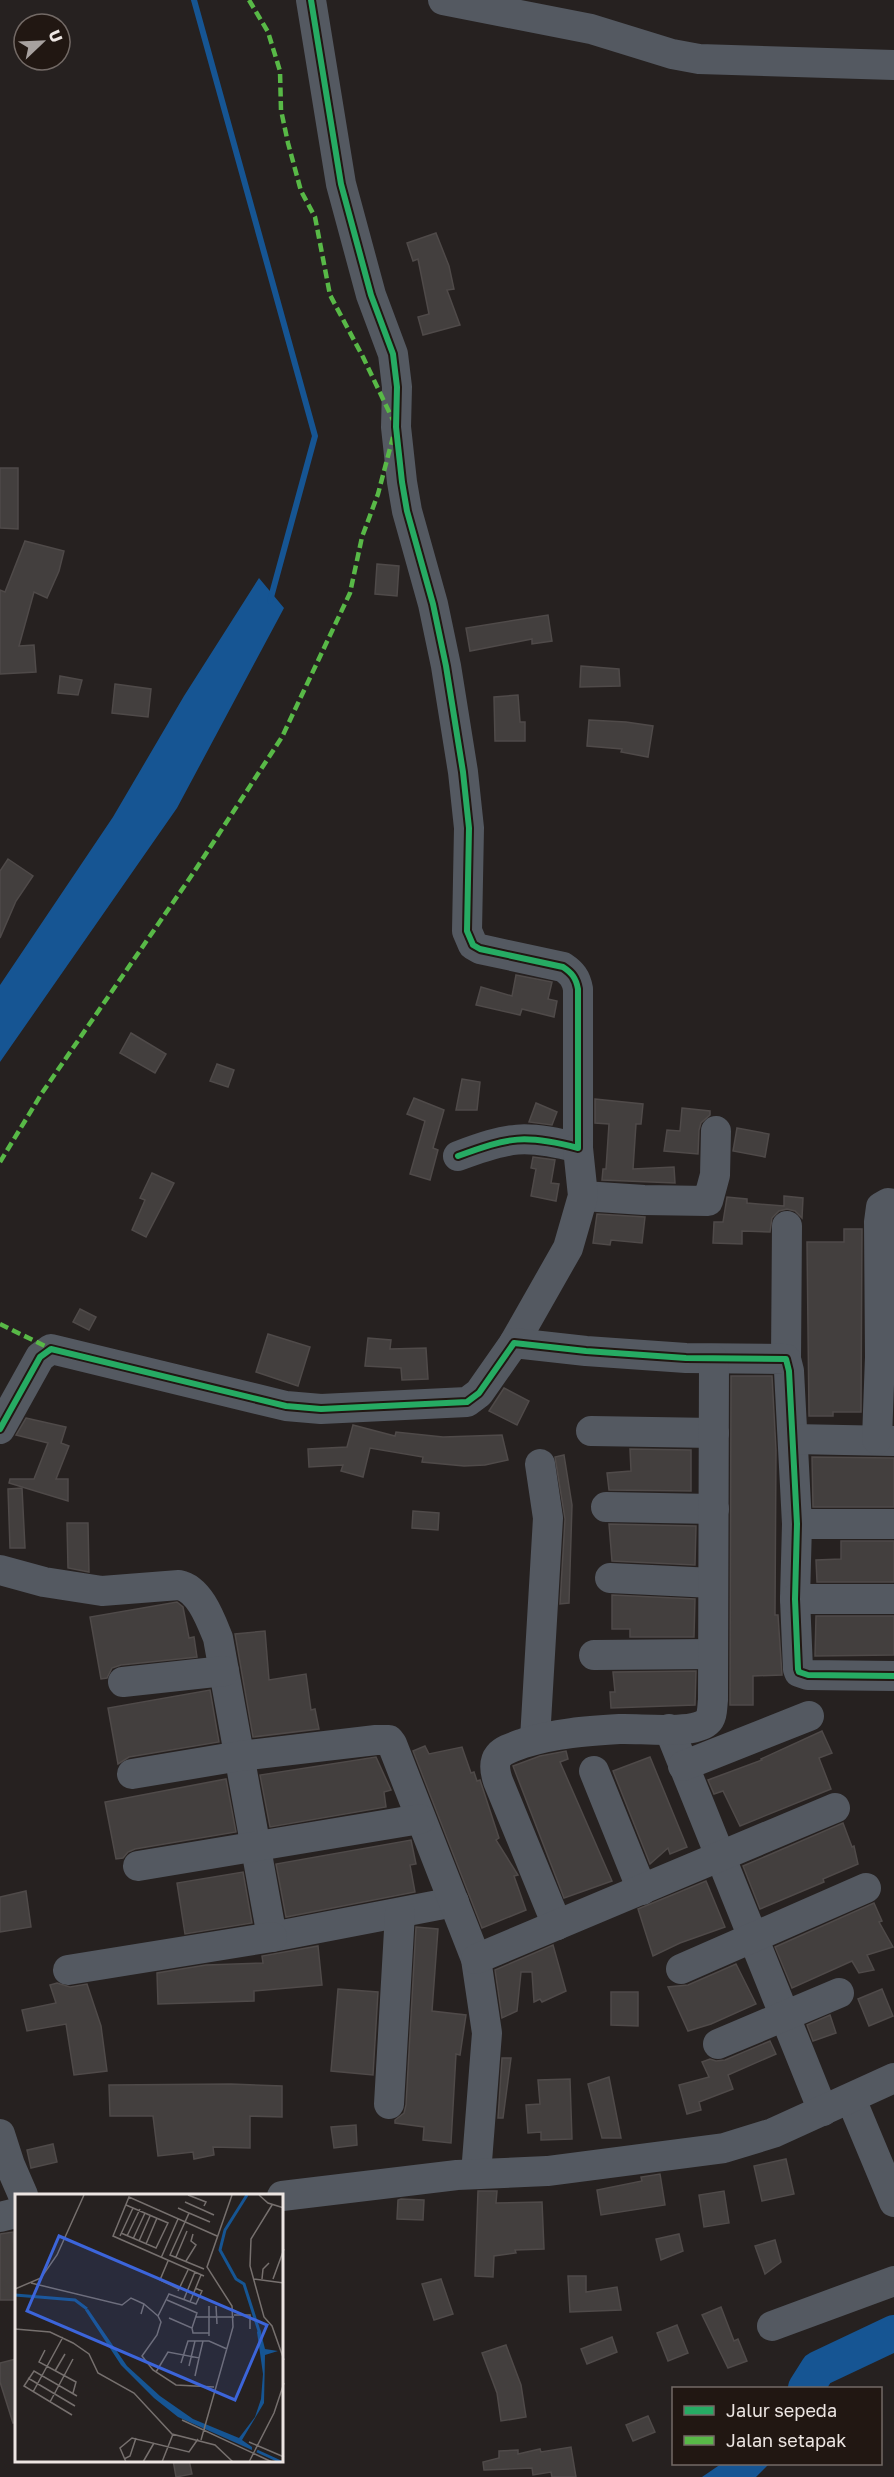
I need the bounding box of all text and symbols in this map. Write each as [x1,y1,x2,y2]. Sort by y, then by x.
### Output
north arrow [12,12,72,72]
text: U [44,27,67,45]
inset map [15,2194,284,2462]
legend [672,2387,882,2465]
text: Jalur sepeda [726,2399,837,2421]
text: Jalan setapak [726,2429,846,2451]

